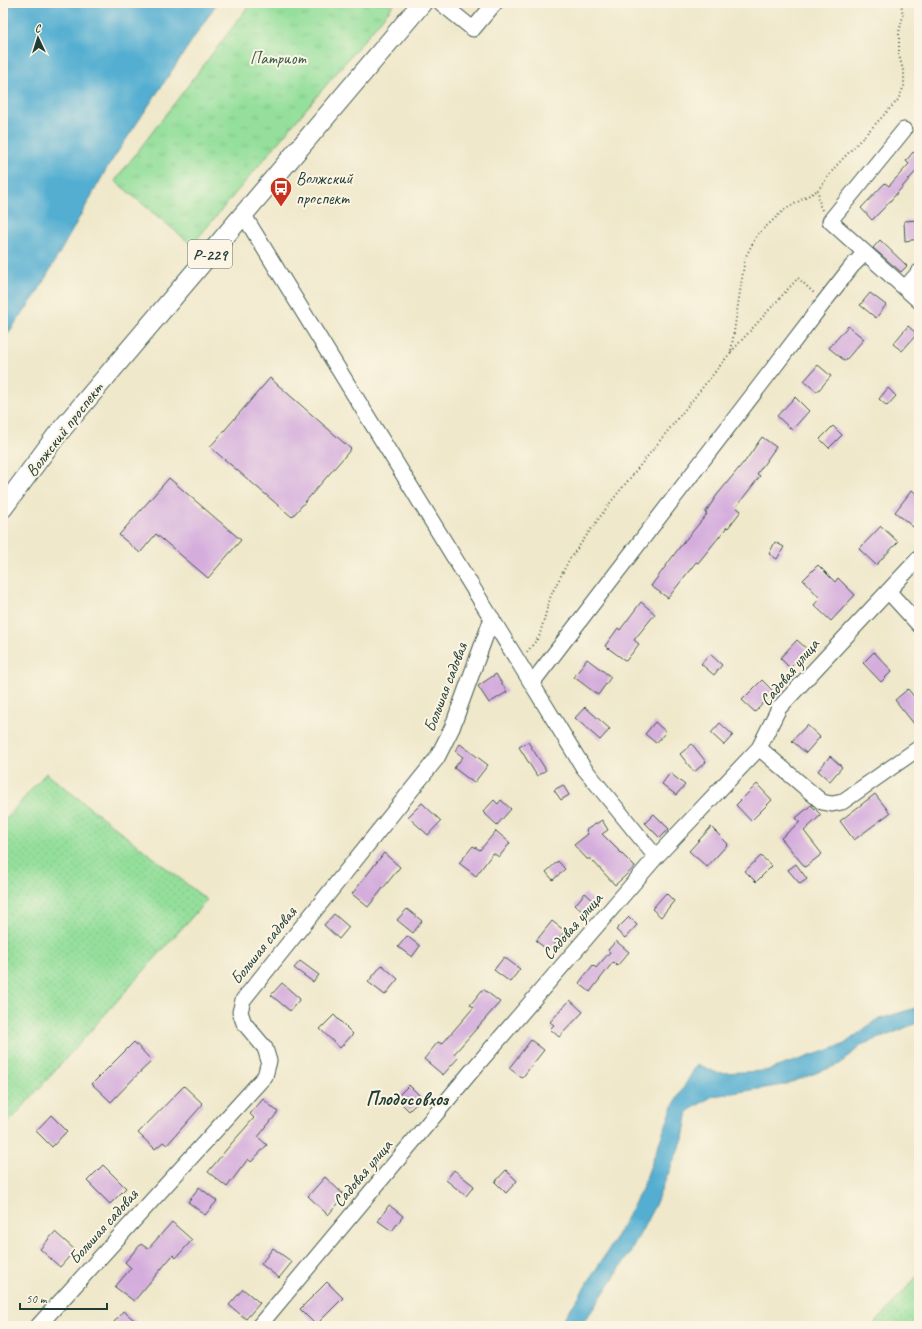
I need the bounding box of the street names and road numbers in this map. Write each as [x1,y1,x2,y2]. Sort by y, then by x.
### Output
road number: Р-229 [188,240,232,268]
street label: Волжский проспект [21,378,108,481]
street label: Садовая улица [755,633,825,710]
street label: Большая садовая [419,639,472,735]
street label: Садовая улица [538,887,608,964]
street label: Большая садовая [226,901,302,988]
street label: Садовая улица [328,1134,398,1211]
street label: Большая садовая [64,1184,143,1268]

